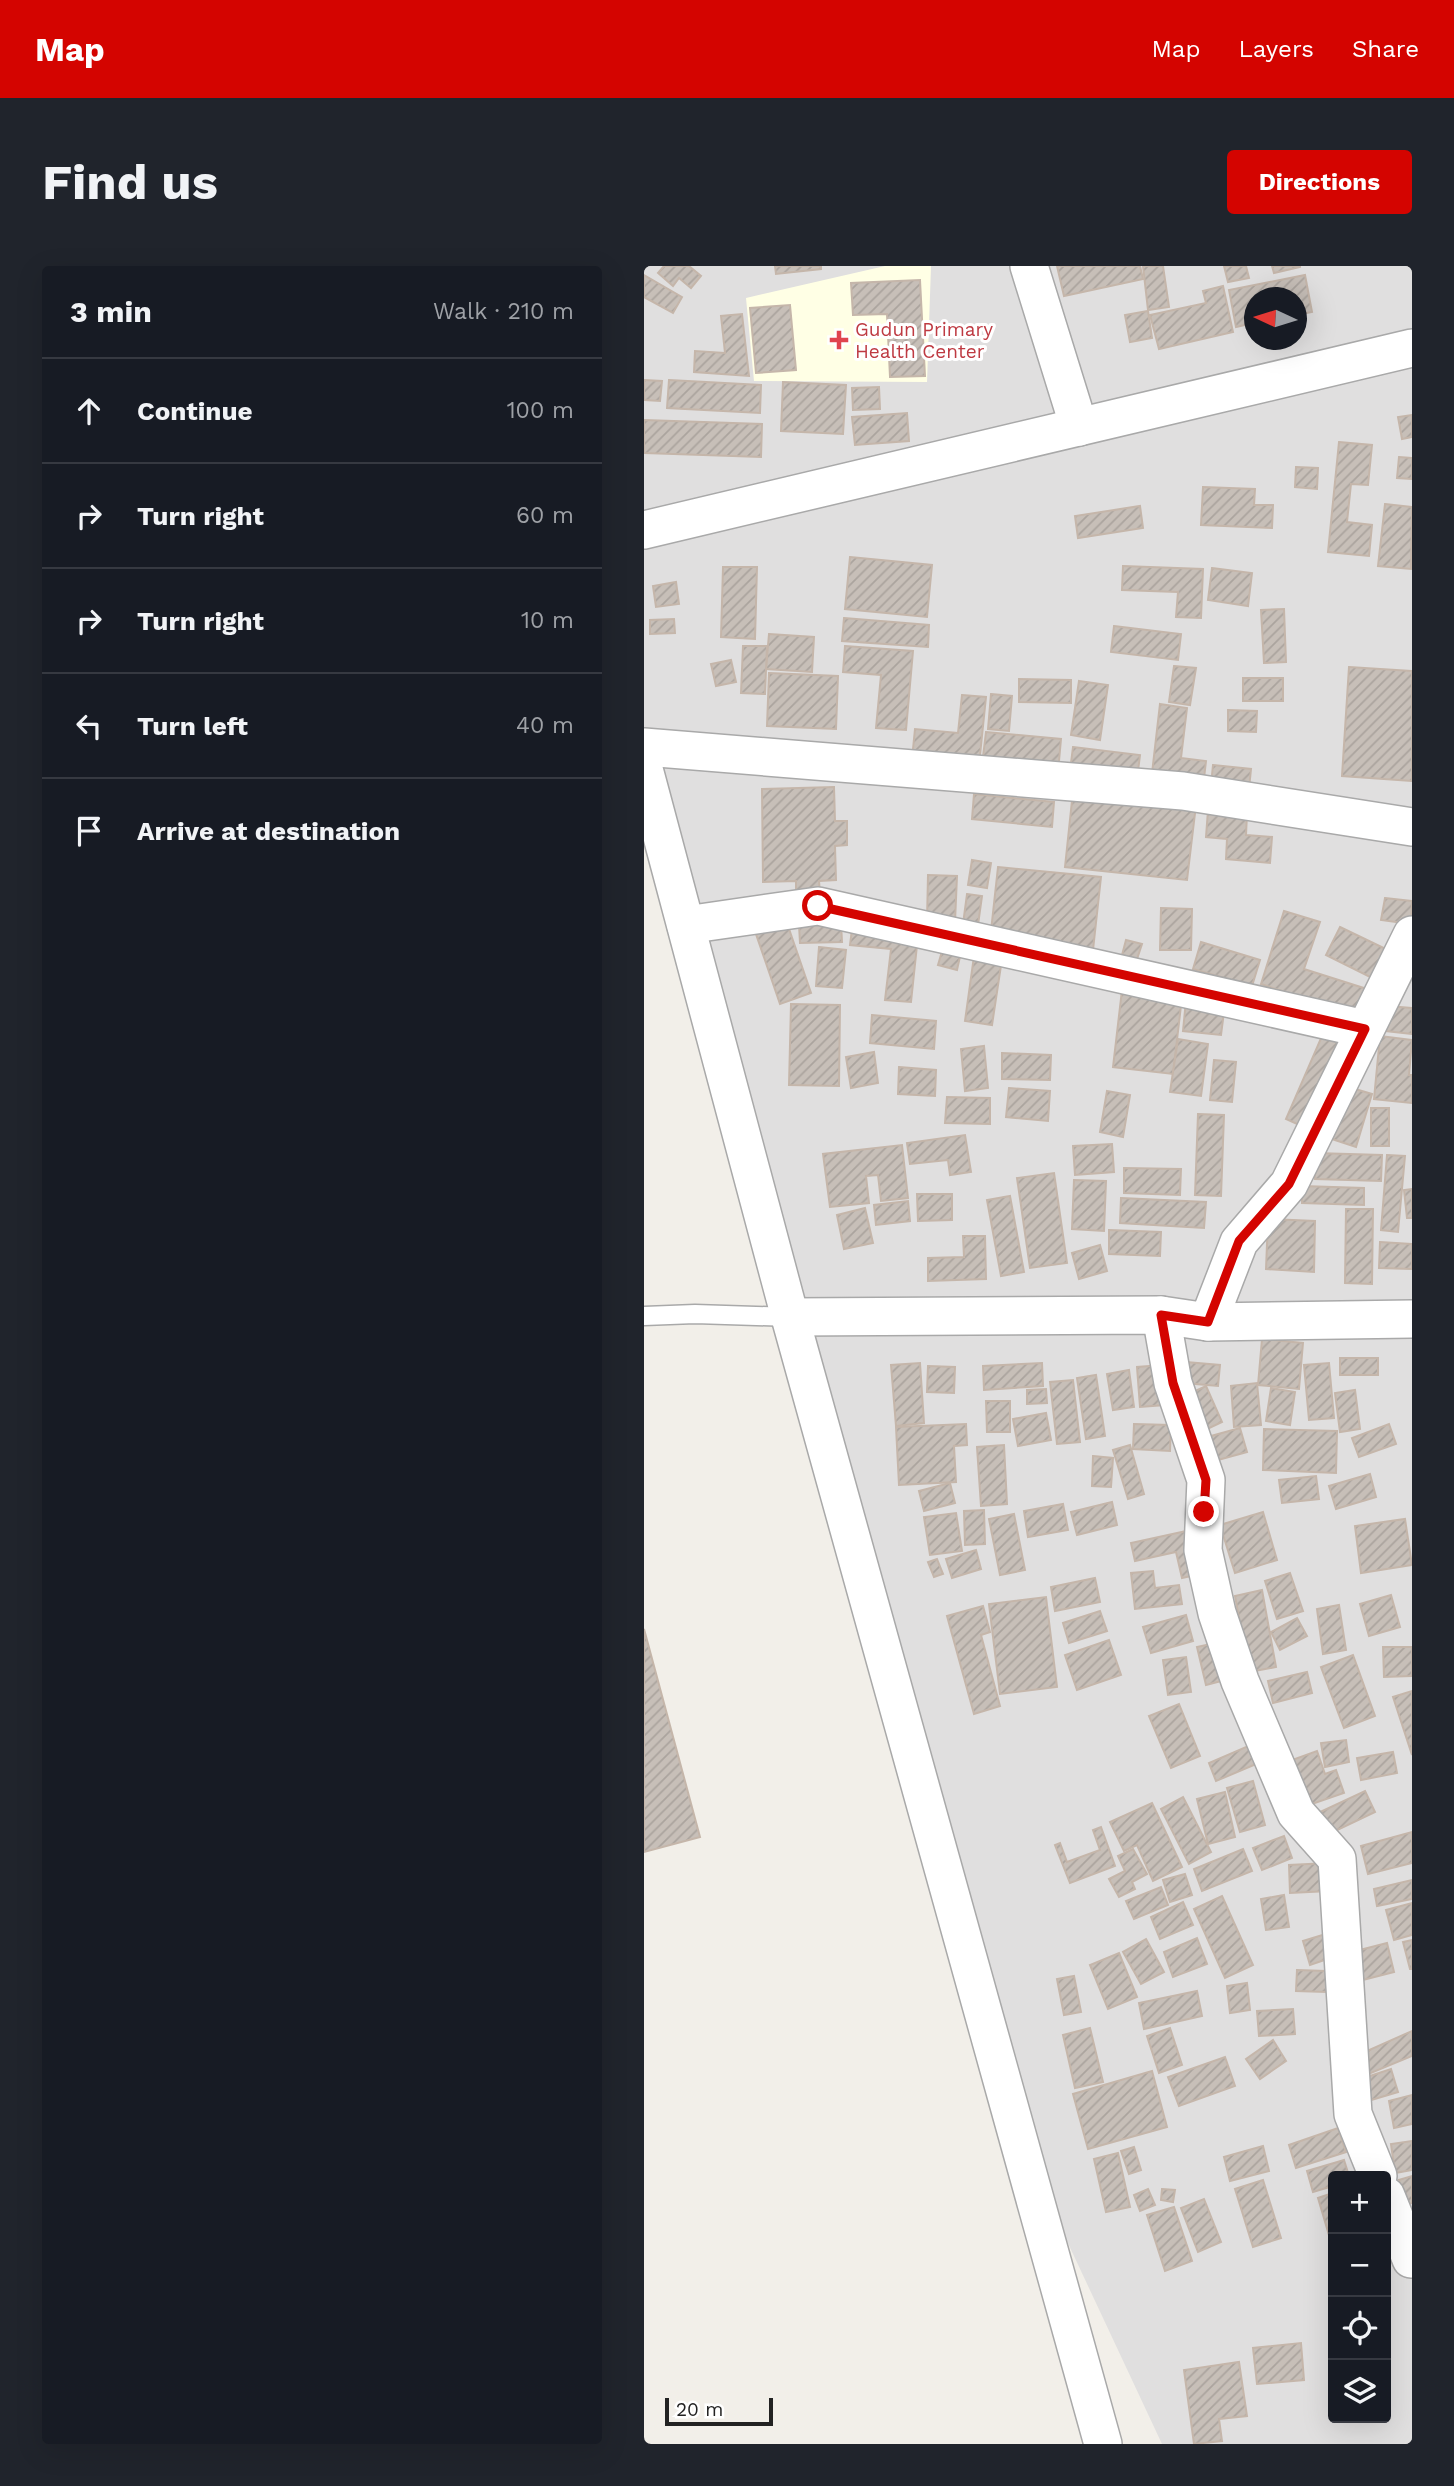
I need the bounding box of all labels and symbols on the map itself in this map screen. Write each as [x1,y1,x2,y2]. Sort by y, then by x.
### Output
north arrow [1244,287,1307,350]
place label: Gudun Primary Health Center [855,318,993,363]
marker: Gudun Primary Health Center [829,330,849,350]
route start [802,890,833,921]
route end [1188,1496,1219,1527]
scale bar [665,2395,774,2427]

